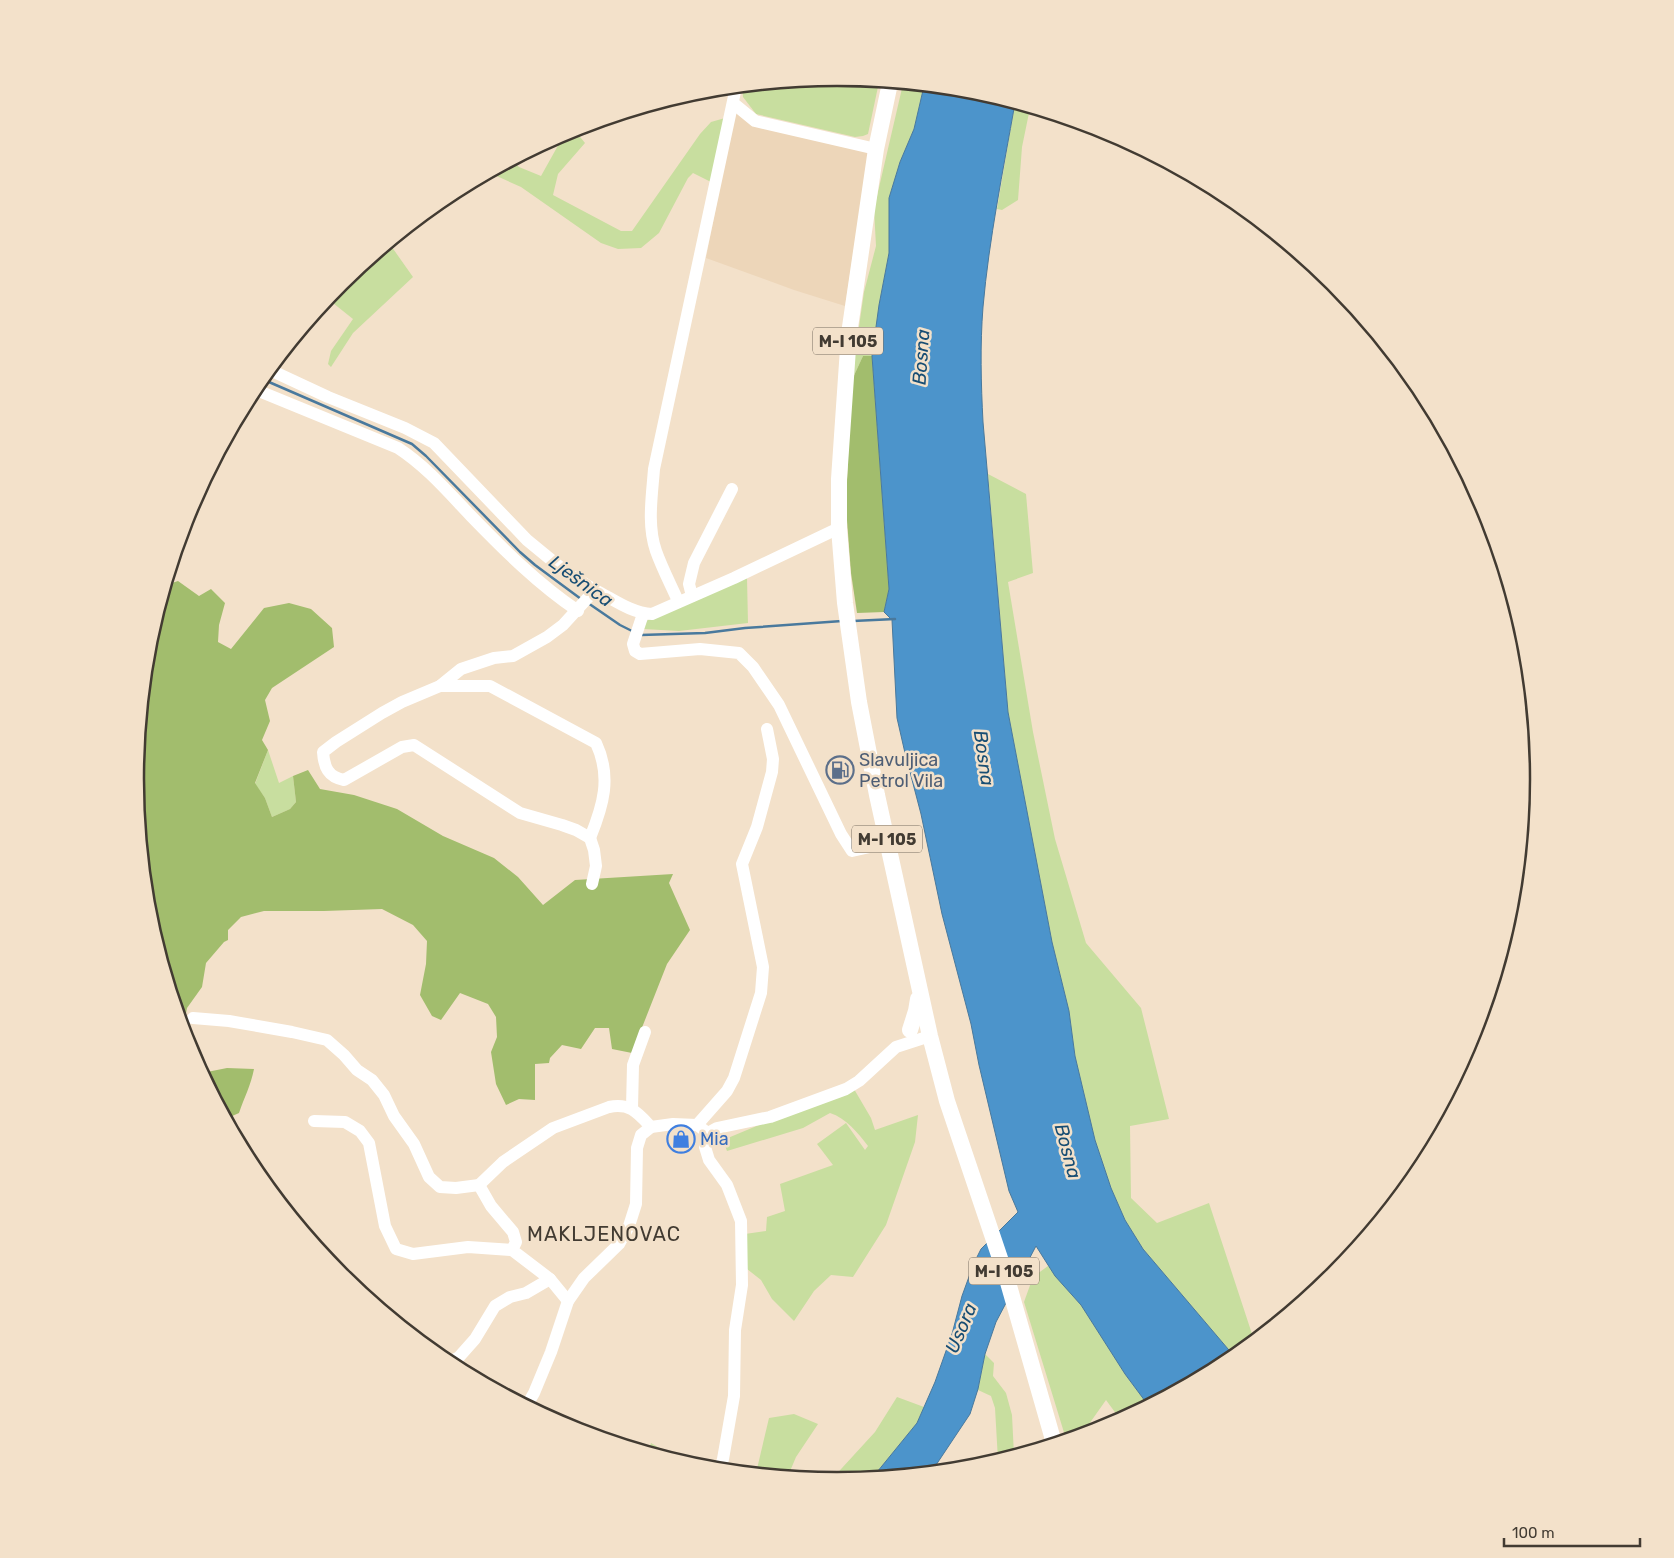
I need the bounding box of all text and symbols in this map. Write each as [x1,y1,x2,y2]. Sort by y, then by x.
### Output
road number: M-I 105 [813,328,883,354]
water label: Bosna [908,328,934,386]
water label: Lješnica [545,550,617,612]
water label: Bosna [969,729,999,787]
place label: Slavuljica Petrol Vila [859,749,943,792]
fuel station icon: Slavuljica Petrol Vila [825,755,855,785]
road number: M-I 105 [852,826,922,852]
water label: Bosna [1050,1121,1086,1181]
shop icon: Mia [666,1124,696,1154]
place label: Mia [700,1128,729,1150]
district label: MAKLJENOVAC [527,1222,681,1246]
road number: M-I 105 [969,1258,1039,1284]
water label: Usora [940,1299,982,1357]
scale bar [1504,1516,1640,1548]
text: 100 m [1512,1524,1554,1542]

